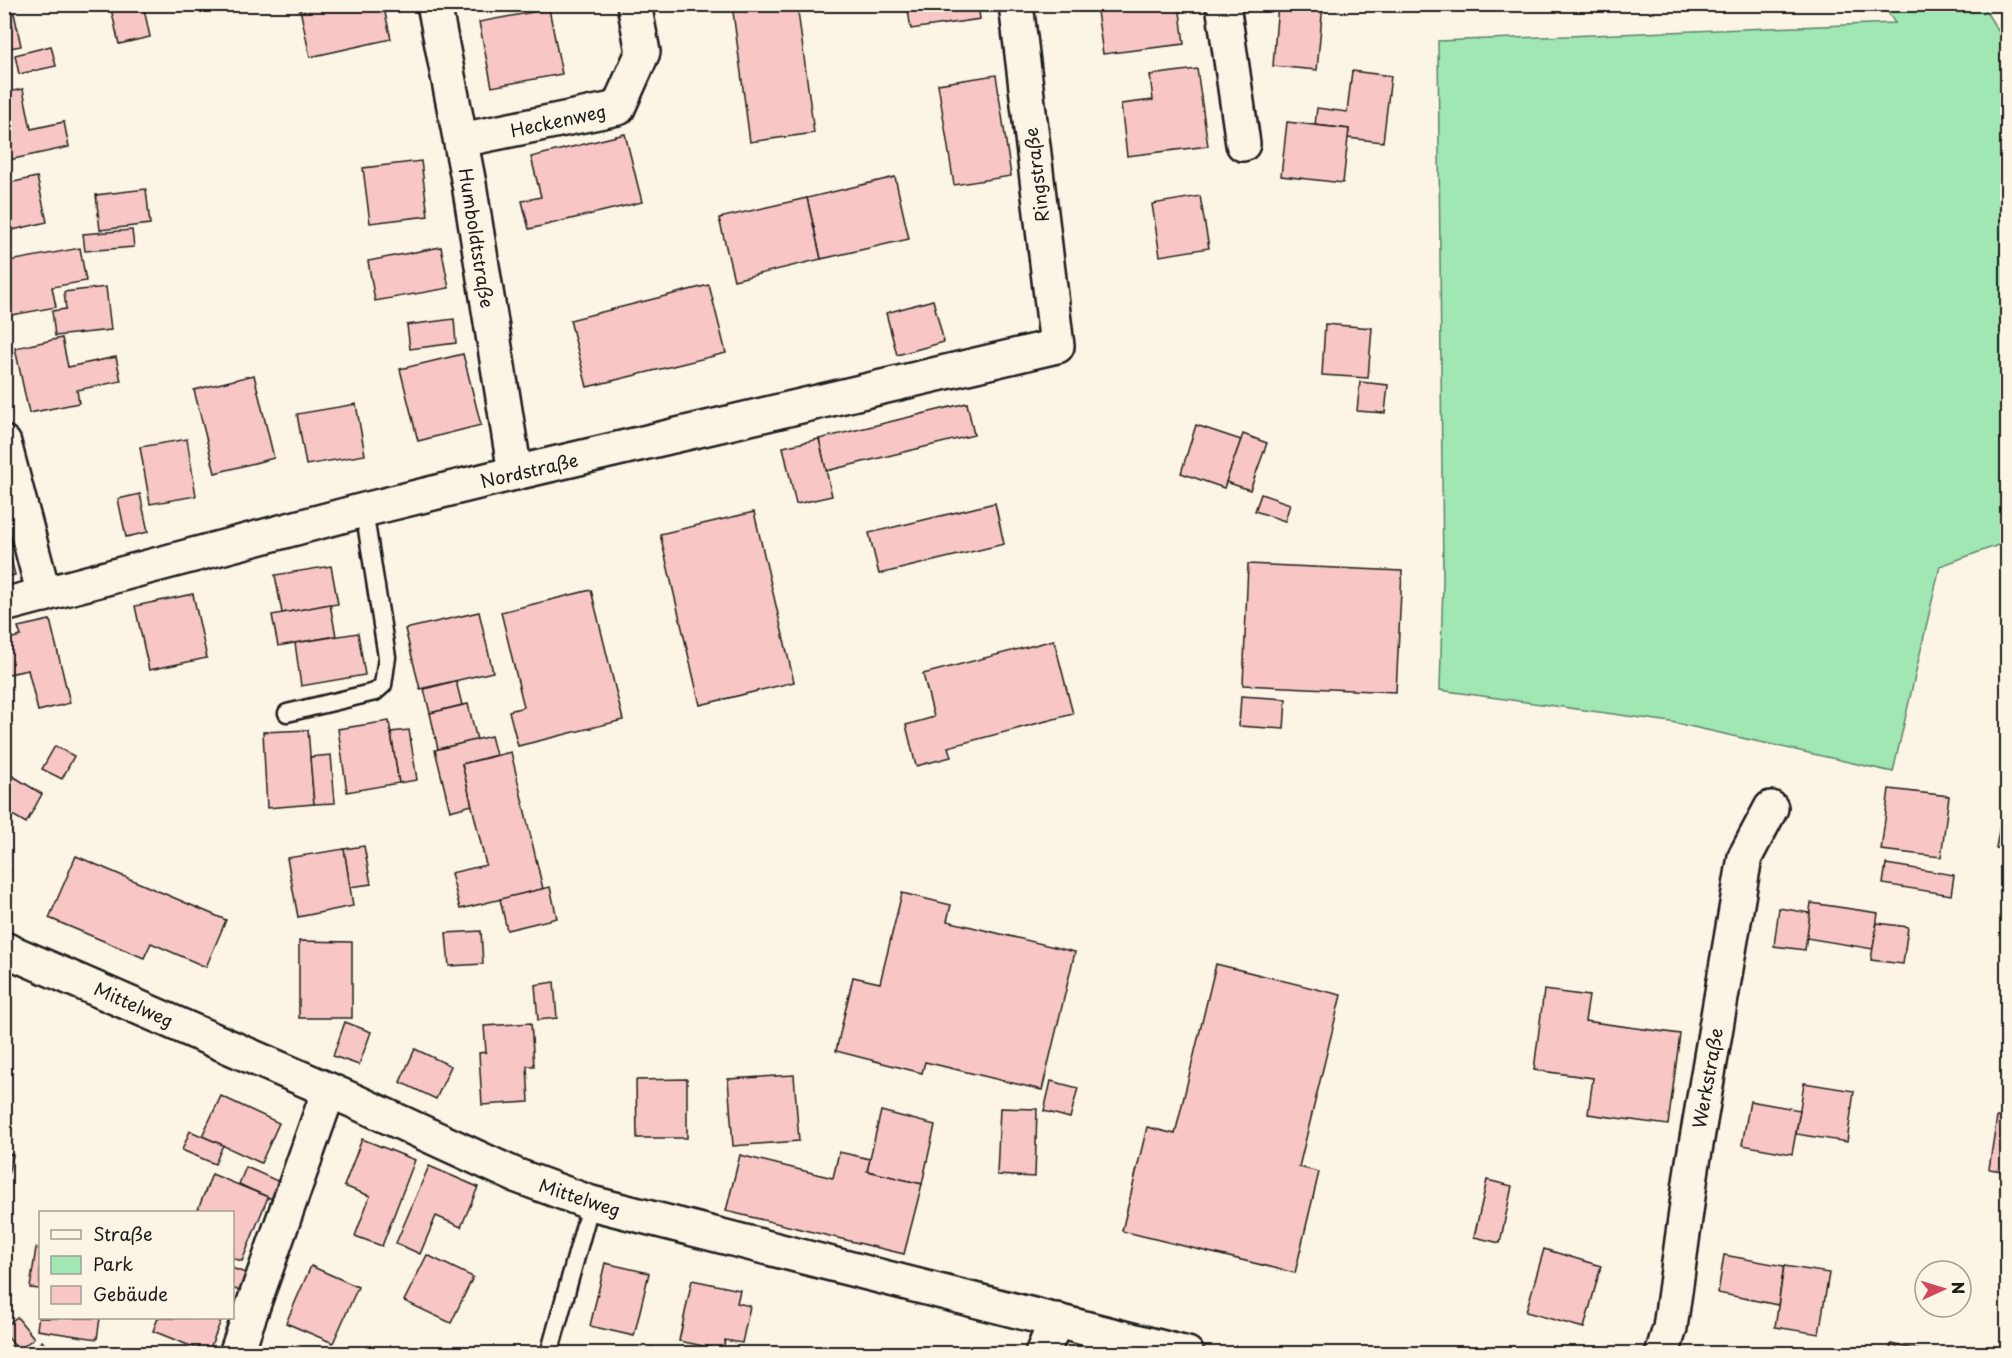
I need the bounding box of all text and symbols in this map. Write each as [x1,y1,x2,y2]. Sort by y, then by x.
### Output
street label: Heckenweg [508,97,608,143]
street label: Ringstraße [1017,126,1055,224]
street label: Humboldtstraße [453,166,501,310]
street label: Nordstraße [477,446,581,494]
street label: Mittelweg [90,975,178,1033]
street label: Werkstraße [1685,1026,1729,1130]
street label: Mittelweg [536,1171,624,1223]
legend [39,1211,234,1319]
text: Straße [93,1220,153,1247]
text: Park [93,1250,133,1277]
north arrow [1913,1259,1973,1319]
text: Gebäude [93,1280,168,1307]
text: N [1947,1281,1971,1295]

